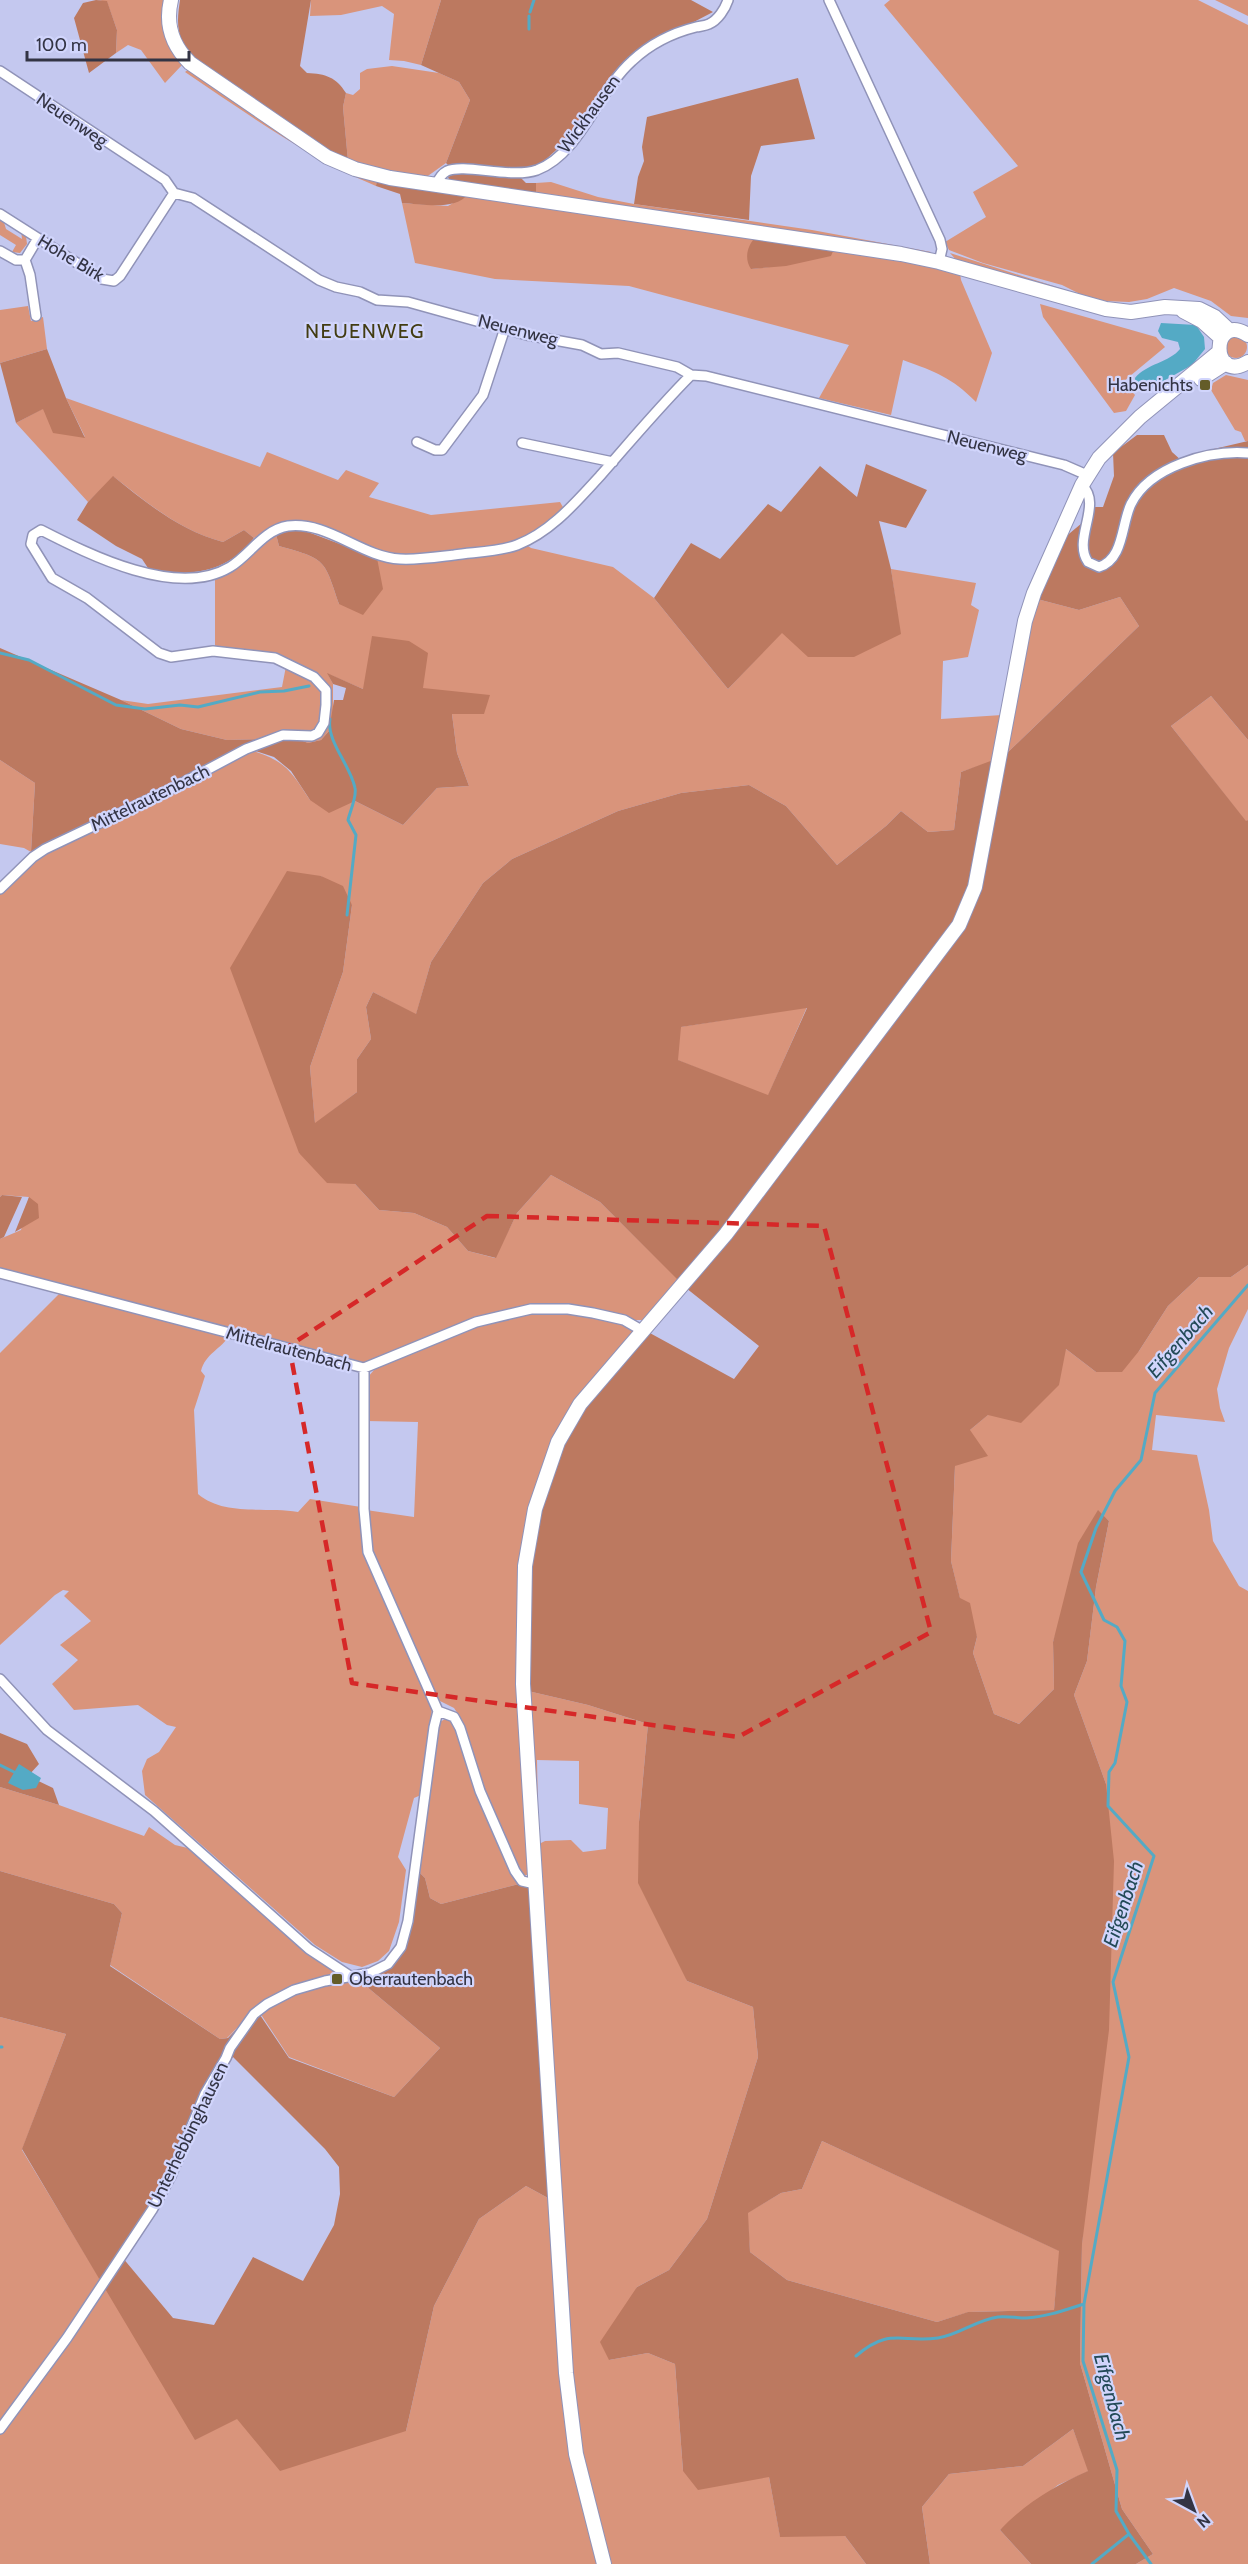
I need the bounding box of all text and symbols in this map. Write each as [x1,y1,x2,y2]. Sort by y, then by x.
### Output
scale bar [27,24,189,62]
text: 100 m [36,34,87,56]
street label: Wickhausen [553,70,625,158]
street label: Neuenweg [32,88,113,152]
street label: Hohe Birk [34,230,109,287]
street label: Neuenweg [476,309,561,351]
district label: NEUENWEG [305,319,425,343]
place label: Habenichts [1107,374,1193,396]
marker: Habenichts [1198,378,1212,392]
street label: Neuenweg [945,425,1030,467]
street label: Mittelrautenbach [87,760,213,836]
water label: Eifgenbach [1142,1300,1218,1382]
street label: Mittelrautenbach [224,1322,354,1376]
water label: Eifgenbach [1098,1858,1148,1950]
place label: Oberrautenbach [349,1968,473,1990]
marker: Oberrautenbach [330,1972,344,1986]
street label: Unterhebbinghausen [143,2058,233,2212]
water label: Eifgenbach [1089,2351,1135,2443]
north arrow [1164,2480,1224,2540]
text: N [1193,2510,1214,2532]

